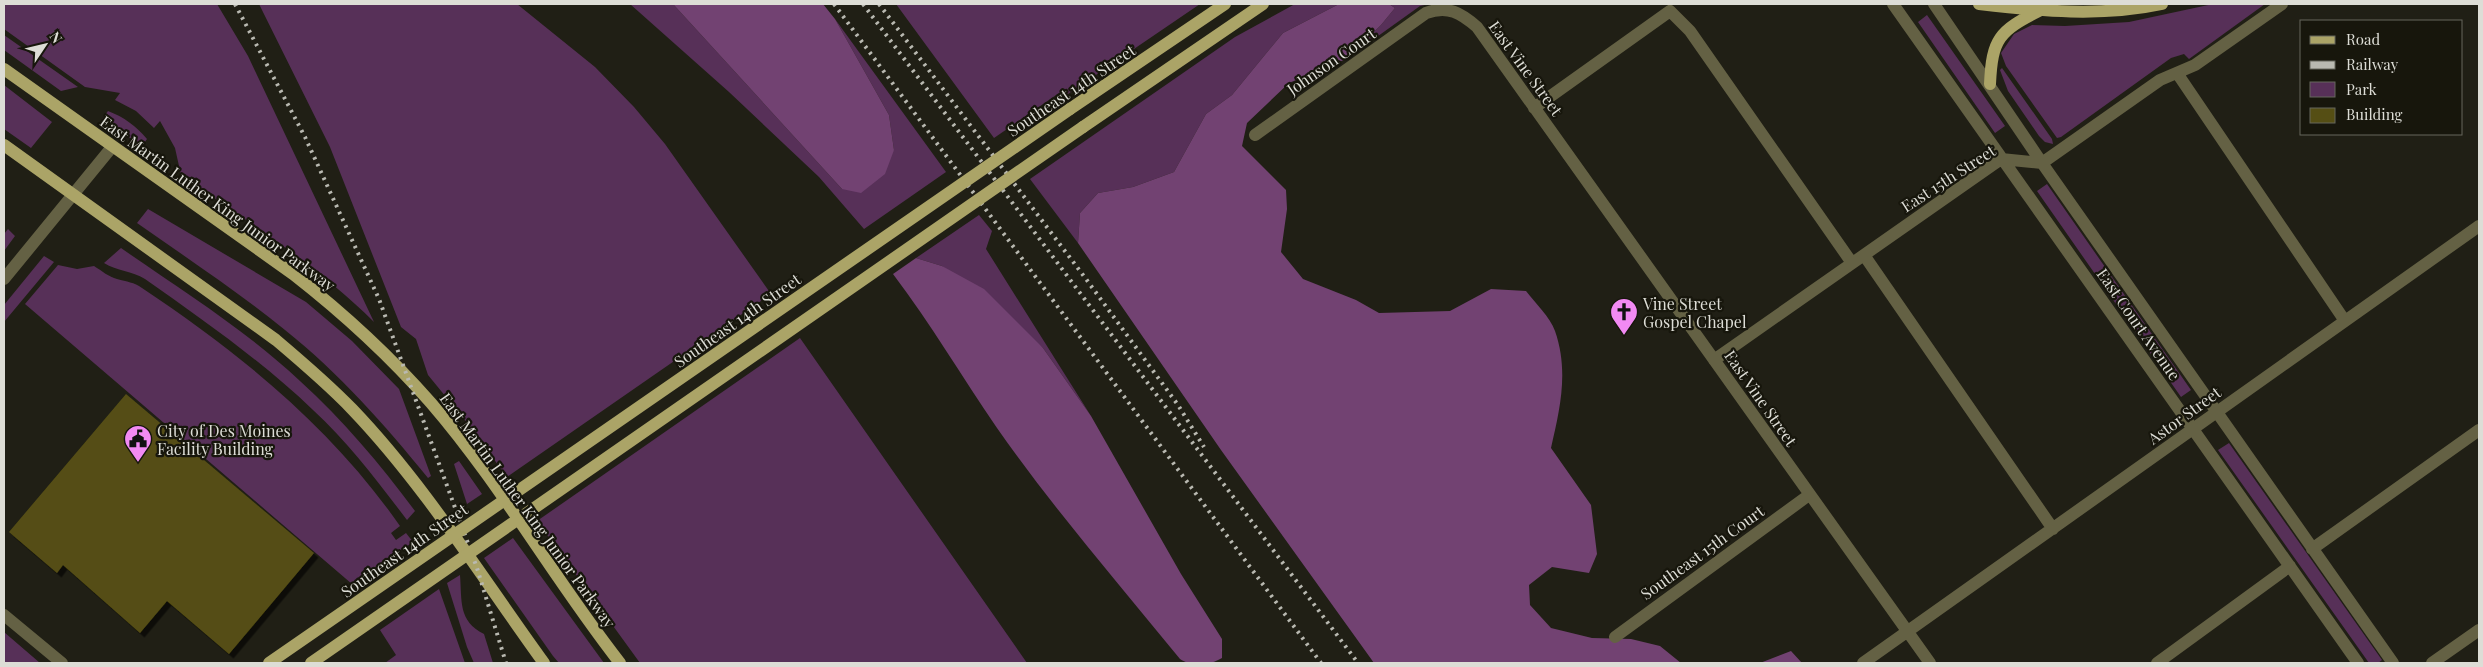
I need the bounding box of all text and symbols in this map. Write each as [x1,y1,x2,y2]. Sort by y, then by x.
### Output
street label: East Vine Street [1484,16,1568,120]
north arrow [20,20,70,70]
legend [2300,20,2463,135]
street label: Johnson Court [1282,22,1380,100]
text: N [45,28,67,47]
text: Road [2346,29,2380,49]
street label: Southeast 14th Street [1003,39,1139,141]
text: Railway [2346,54,2399,74]
text: Park [2346,79,2378,99]
text: Building [2346,104,2403,124]
street label: East Martin Luther King Junior Parkway [96,111,340,295]
street label: East 15th Street [1897,139,2000,216]
street label: East Court Avenue [2093,264,2185,384]
street label: Southeast 14th Street [669,268,805,372]
place label: Vine Street Gospel Chapel [1642,293,1747,332]
church icon: Vine Street Gospel Chapel [1609,297,1639,336]
street label: East Vine Street [1720,346,1802,450]
street label: Astor Street [2142,381,2225,449]
street label: East Martin Luther King Junior Parkway [436,388,620,632]
place label: City of Des Moines Facility Building [157,420,291,459]
public building icon: City of Des Moines Facility Building [123,424,153,463]
street label: Southeast 14th Street [336,498,472,602]
street label: Southeast 15th Court [1636,500,1768,604]

